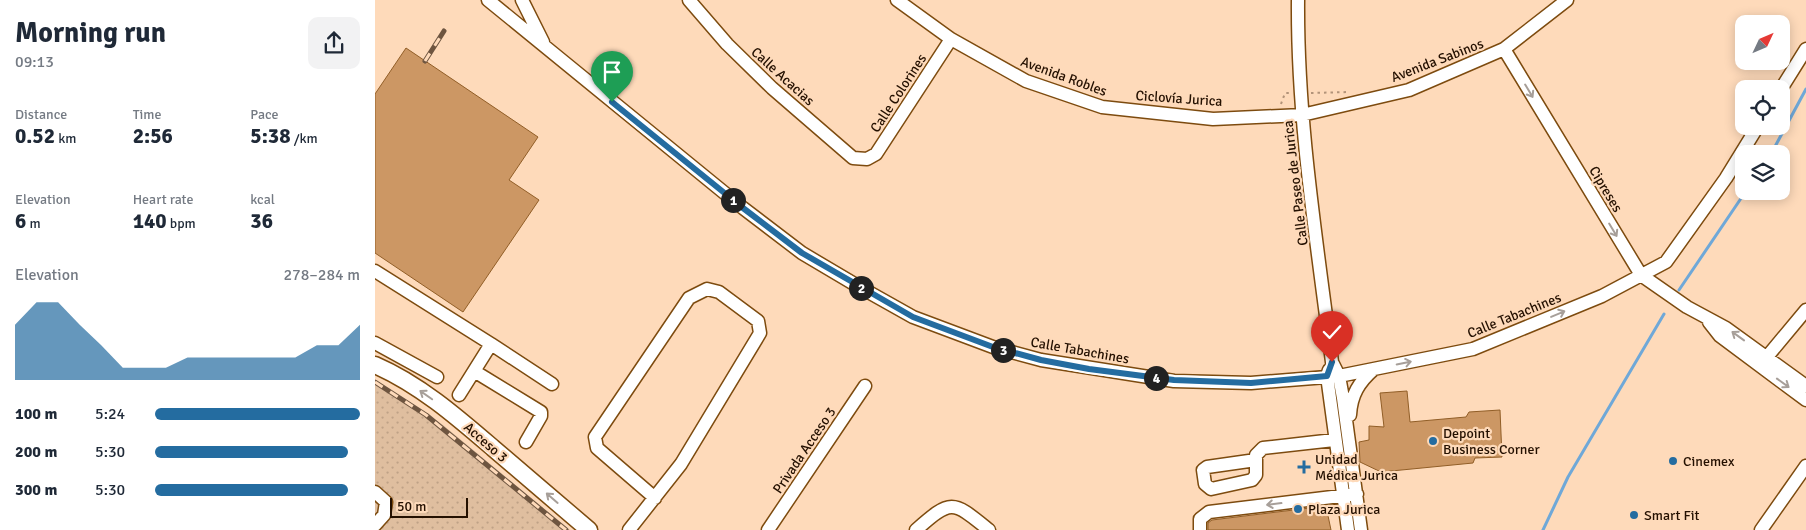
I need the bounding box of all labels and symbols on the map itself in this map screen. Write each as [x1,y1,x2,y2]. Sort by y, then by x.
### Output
north arrow [1735,15,1790,70]
street label: Avenida Sabinos [1389,35,1486,86]
street label: Calle Acacias [748,44,818,109]
pin [591,51,633,102]
street label: Calle Colorines [867,51,930,136]
street label: Avenida Robles [1018,53,1109,100]
one-way arrow [1525,84,1535,98]
street label: Ciclovía Jurica [1135,87,1223,110]
street label: Calle Paseo de Jurica [1279,119,1312,247]
street label: Cipreses [1585,163,1626,215]
pin: 1 [721,188,745,212]
one-way arrow [1609,223,1619,237]
pin: 2 [849,276,873,300]
street label: Calle Tabachines [1465,289,1564,342]
one-way arrow [1550,309,1565,318]
pin [1311,311,1353,362]
one-way arrow [1731,331,1745,341]
street label: Calle Tabachines [1029,333,1130,368]
pin: 3 [991,338,1015,362]
one-way arrow [1395,358,1411,367]
pin: 4 [1143,366,1169,390]
one-way arrow [1776,378,1790,388]
one-way arrow [420,390,434,400]
street label: Privada Acceso 3 [769,404,840,497]
street label: Acceso 3 [460,419,511,466]
place label: Depoint Business Corner [1443,425,1540,458]
marker: Depoint Business Corner [1427,435,1439,447]
place label: Unidad Médica Jurica [1315,451,1398,484]
place label: Cinemex [1683,453,1735,470]
marker: Cinemex [1667,455,1679,467]
marker: Unidad Médica Jurica [1297,460,1311,474]
one-way arrow [546,493,559,504]
scale bar [390,495,467,518]
one-way arrow [1266,499,1282,509]
place label: Plaza Jurica [1308,501,1380,518]
marker: Plaza Jurica [1292,503,1304,515]
place label: Smart Fit [1644,507,1699,524]
marker: Smart Fit [1628,509,1640,521]

